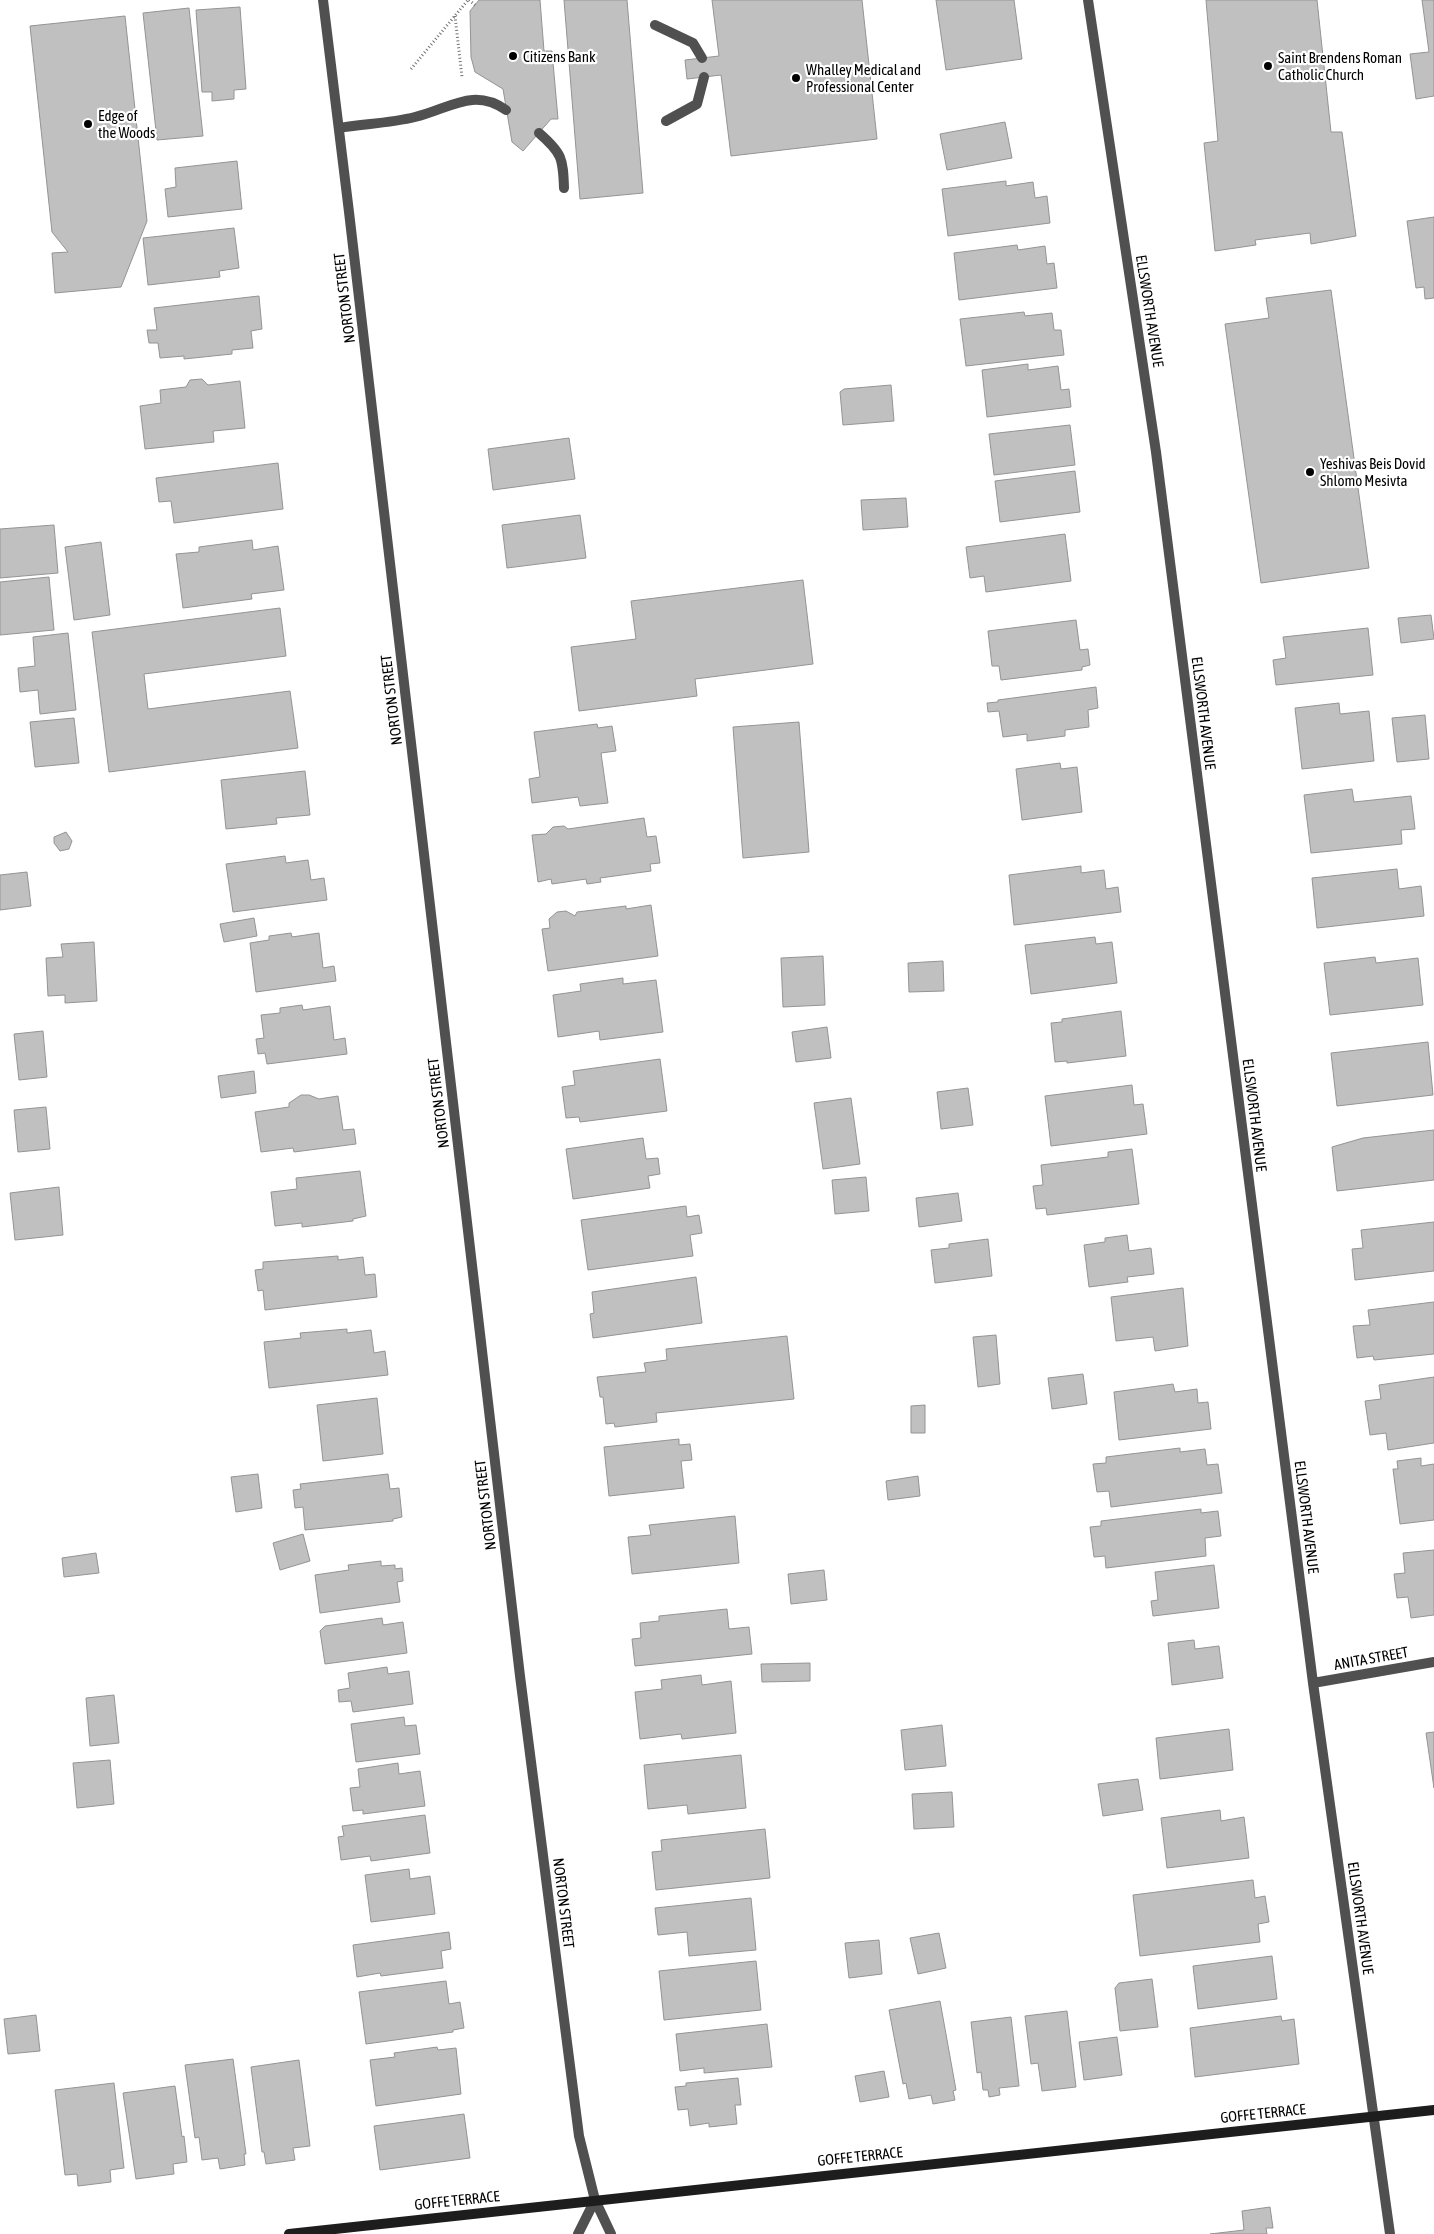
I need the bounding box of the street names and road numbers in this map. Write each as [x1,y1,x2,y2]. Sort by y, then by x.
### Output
street label: NORTON STREET [330,251,358,344]
street label: ELLSWORTH AVENUE [1133,254,1167,369]
street label: NORTON STREET [377,653,405,746]
street label: ELLSWORTH AVENUE [1189,656,1219,771]
street label: NORTON STREET [424,1056,452,1149]
street label: ELLSWORTH AVENUE [1240,1058,1270,1173]
street label: NORTON STREET [471,1458,499,1551]
street label: ELLSWORTH AVENUE [1292,1460,1322,1575]
street label: ANITA STREET [1333,1643,1410,1673]
street label: NORTON STREET [550,1857,578,1950]
street label: ELLSWORTH AVENUE [1345,1861,1377,1976]
street label: GOFFE TERRACE [1219,2100,1307,2126]
street label: GOFFE TERRACE [816,2143,904,2169]
street label: GOFFE TERRACE [413,2187,501,2213]

